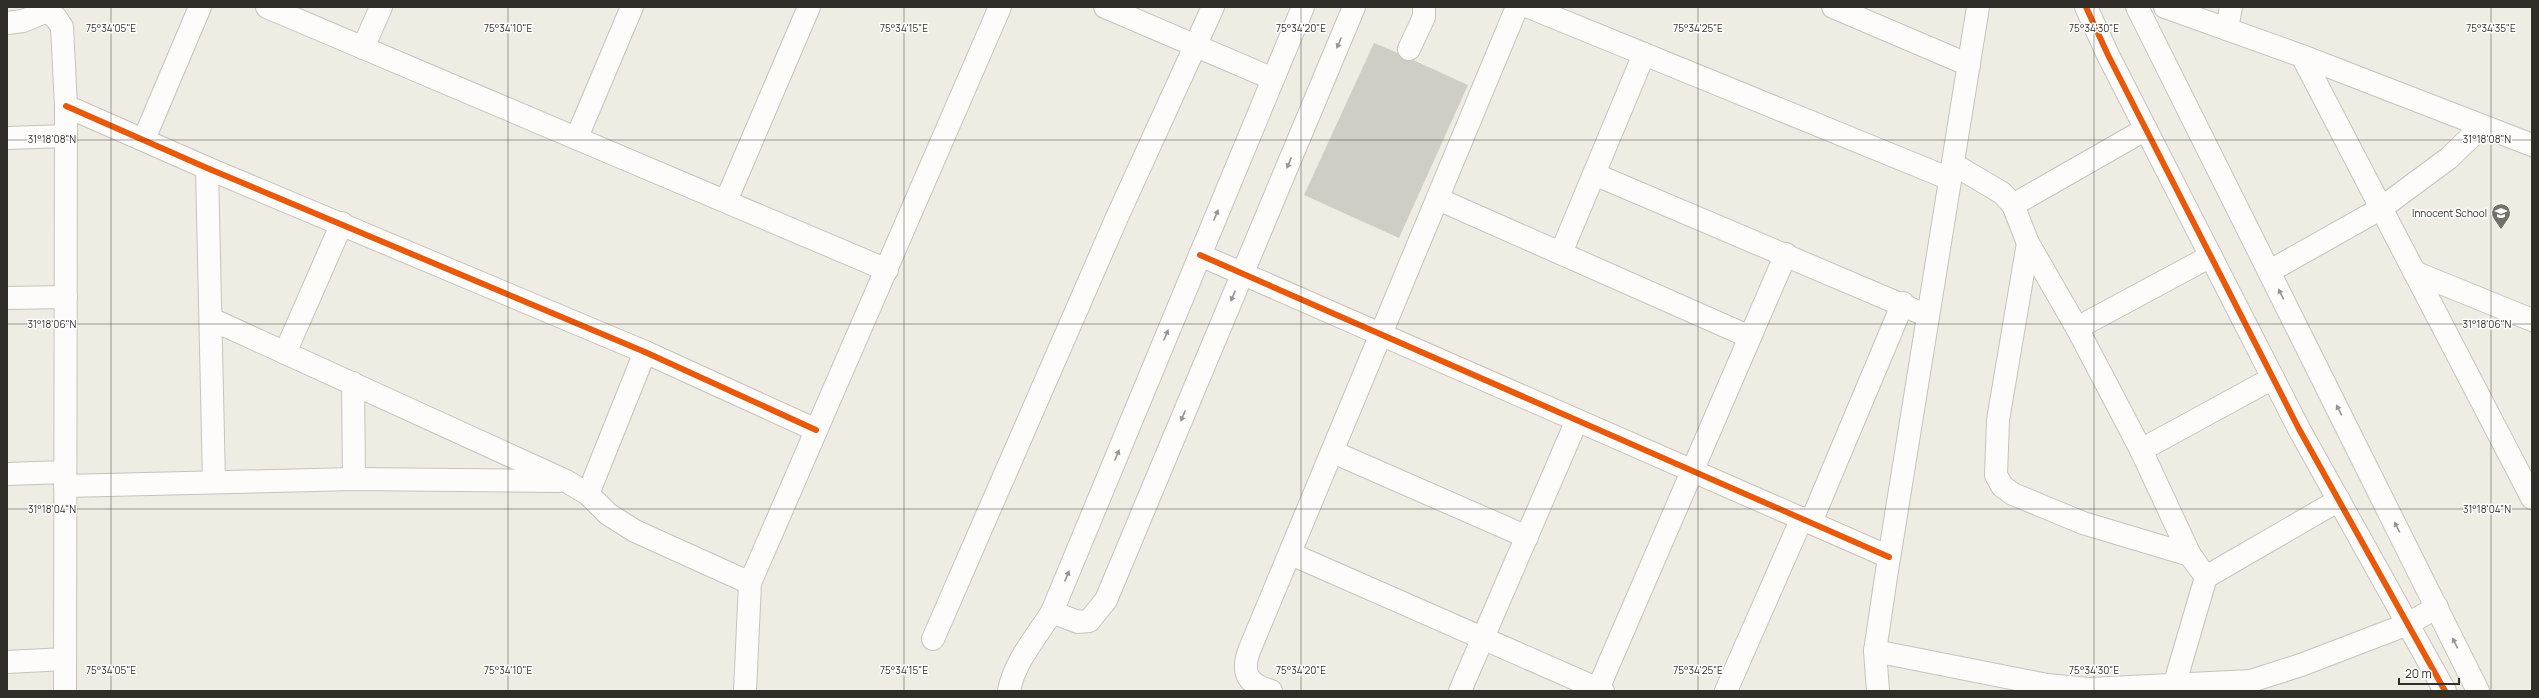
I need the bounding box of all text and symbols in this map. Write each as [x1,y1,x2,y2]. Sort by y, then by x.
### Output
text: 75°34'05"E [86,21,136,35]
text: 75°34'10"E [484,21,532,35]
text: 75°34'15"E [880,21,928,35]
text: 75°34'20"E [1276,21,1326,35]
text: 75°34'25"E [1673,21,1723,35]
text: 75°34'30"E [2069,21,2119,35]
text: 75°34'35"E [2466,21,2516,35]
one-way arrow [1336,37,1342,49]
text: 31°18'08"N [28,132,76,146]
text: 31°18'08"N [2463,132,2511,146]
one-way arrow [1286,157,1292,168]
school or university icon: Innocent School [2490,202,2512,230]
place label: Innocent School [2412,206,2487,220]
one-way arrow [1214,209,1220,221]
one-way arrow [2278,288,2284,300]
one-way arrow [1230,290,1236,301]
text: 31°18'06"N [28,317,77,331]
text: 31°18'06"N [2463,317,2512,331]
one-way arrow [1164,329,1170,341]
one-way arrow [2336,405,2342,416]
one-way arrow [1180,410,1186,421]
one-way arrow [1114,449,1120,461]
text: 31°18'04"N [28,502,76,516]
text: 31°18'04"N [2463,502,2511,516]
one-way arrow [2394,521,2400,532]
one-way arrow [1064,570,1070,581]
one-way arrow [2452,638,2458,649]
scale bar [2399,660,2459,686]
text: 75°34'05"E [86,663,136,677]
text: 75°34'10"E [484,663,532,677]
text: 75°34'15"E [880,663,928,677]
text: 75°34'20"E [1276,663,1326,677]
text: 75°34'25"E [1673,663,1723,677]
text: 75°34'30"E [2069,663,2119,677]
text: 20 m [2405,665,2432,682]

